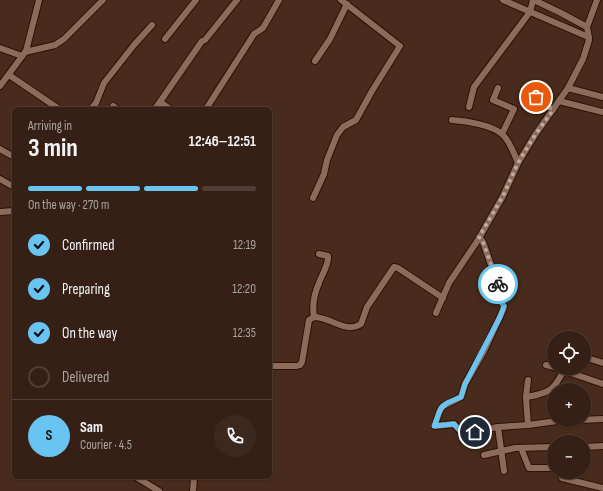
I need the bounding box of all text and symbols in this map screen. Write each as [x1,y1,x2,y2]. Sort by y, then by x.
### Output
pin [519,80,553,114]
icon: bag [525,86,547,108]
text: Arriving in [28,118,72,134]
text: 12:46–12:51 [189,132,256,151]
text: 3 min [28,133,78,164]
text: On the way · 270 m [28,197,109,213]
icon: check [28,234,50,256]
text: Confirmed [62,236,115,255]
text: 12:19 [233,237,256,253]
courier [478,264,518,304]
icon: bike [487,273,509,295]
icon: check [28,278,50,300]
text: Preparing [62,280,110,299]
text: 12:20 [232,281,256,297]
icon: check [28,322,50,344]
text: On the way [62,324,117,343]
text: 12:35 [233,325,256,341]
map controls [547,331,591,479]
button: locate [547,331,591,375]
text: Delivered [62,368,109,387]
button: + [547,383,591,427]
button: phone [214,415,256,457]
pin [458,415,492,449]
text: Sam [80,418,103,437]
icon: home [464,421,486,443]
text: S [46,426,52,445]
button: − [547,435,591,479]
text: Courier · 4.5 [80,437,132,453]

